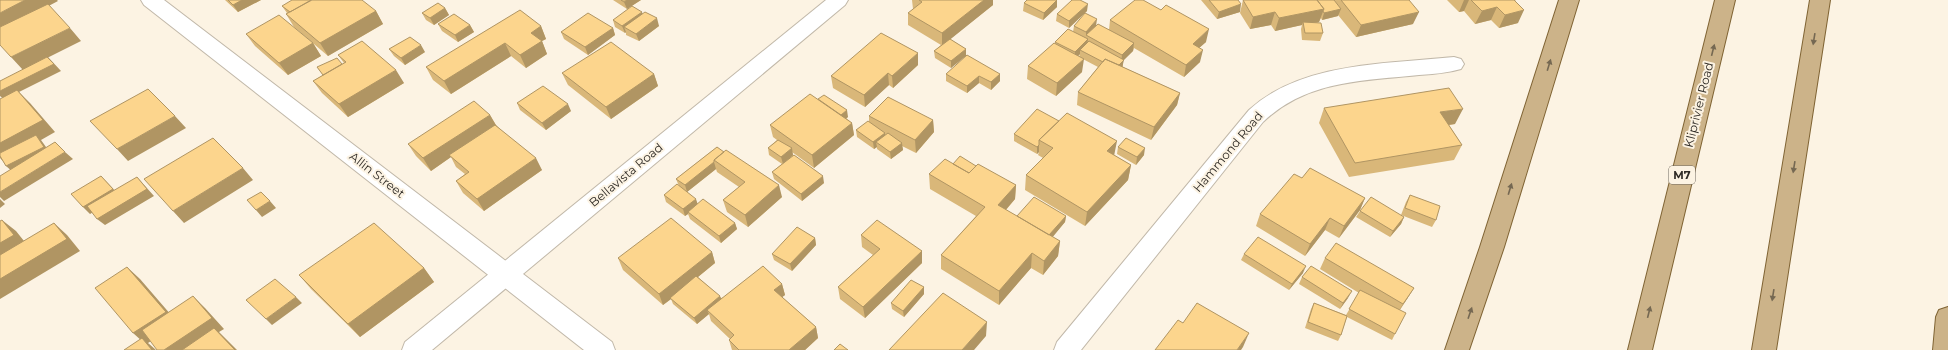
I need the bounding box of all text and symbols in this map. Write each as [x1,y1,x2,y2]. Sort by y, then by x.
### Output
one-way arrow [1811,32,1817,45]
one-way arrow [1710,44,1716,56]
one-way arrow [1546,59,1552,71]
street label: Kliprivier Road [1681,61,1716,149]
street label: Hammond Road [1190,108,1266,195]
street label: Bellavista Road [586,139,666,210]
street label: Allin Street [347,148,408,201]
one-way arrow [1791,161,1797,173]
road number: M7 [1669,166,1695,184]
one-way arrow [1507,183,1513,195]
one-way arrow [1770,289,1776,301]
one-way arrow [1646,306,1652,318]
one-way arrow [1467,307,1473,319]

